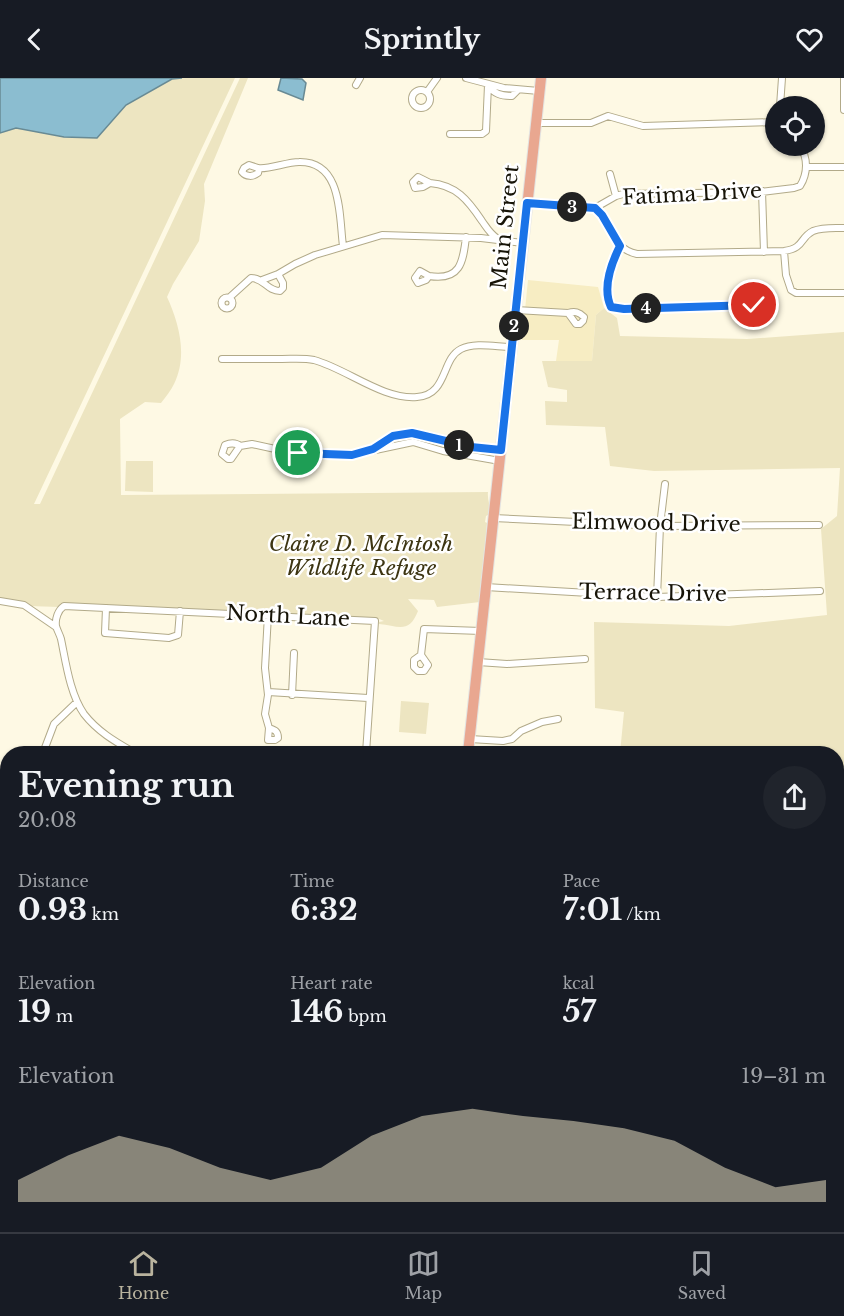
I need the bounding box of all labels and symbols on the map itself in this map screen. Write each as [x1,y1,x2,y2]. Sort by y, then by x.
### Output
street label: Main Street [486,163,524,291]
street label: Fatima Drive [621,177,763,211]
pin: 3 [557,192,587,222]
pin [728,279,779,330]
pin: 4 [631,293,661,323]
pin: 2 [499,311,529,341]
pin [272,427,323,478]
pin: 1 [444,430,474,460]
street label: Elmwood Drive [571,509,741,537]
park label: Claire D. McIntosh Wildlife Refuge [269,531,453,581]
street label: Terrace Drive [579,579,727,607]
street label: North Lane [225,600,351,632]

